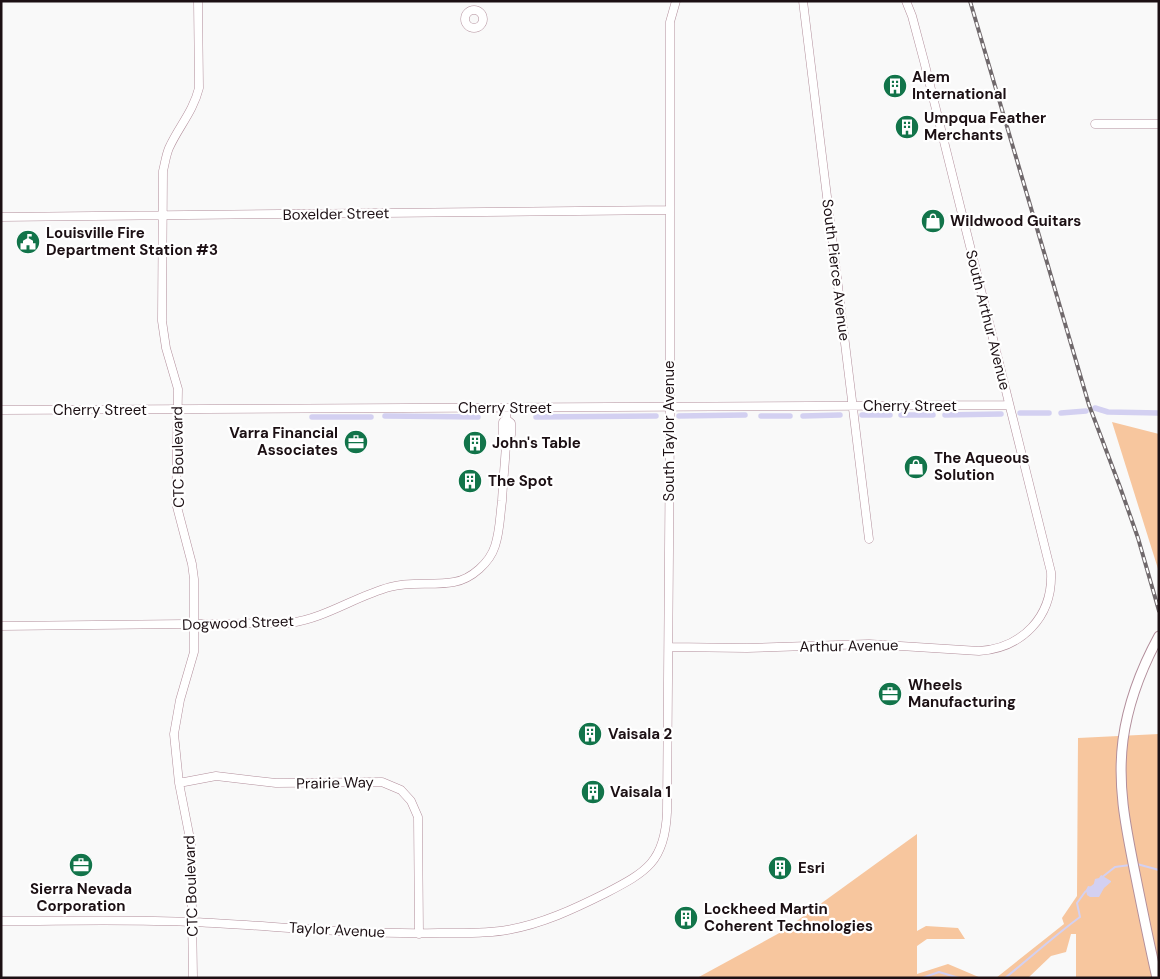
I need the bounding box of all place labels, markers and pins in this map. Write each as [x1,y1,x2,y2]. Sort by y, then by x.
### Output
place label: Alem International [912,67,1007,104]
building icon: Alem International [882,73,908,99]
place label: Umpqua Feather Merchants [924,108,1046,145]
building icon: Umpqua Feather Merchants [894,114,920,140]
shop icon: Wildwood Guitars [920,208,946,234]
place label: Wildwood Guitars [950,211,1081,231]
place label: Louisville Fire Department Station #3 [46,223,218,260]
public building icon: Louisville Fire Department Station #3 [15,229,41,255]
place label: Varra Financial Associates [229,423,338,460]
office icon: Varra Financial Associates [343,429,369,455]
building icon: John's Table [462,430,488,456]
place label: John's Table [492,433,581,453]
place label: The Aqueous Solution [934,448,1030,485]
shop icon: The Aqueous Solution [903,454,929,480]
building icon: The Spot [457,468,483,494]
place label: The Spot [488,471,553,491]
place label: Wheels Manufacturing [908,675,1016,712]
office icon: Wheels Manufacturing [877,681,903,707]
building icon: Vaisala 2 [577,721,603,747]
place label: Vaisala 2 [608,724,673,744]
building icon: Vaisala 1 [580,779,606,805]
place label: Vaisala 1 [610,782,671,802]
office icon: Sierra Nevada Corporation [68,852,94,878]
building icon: Esri [767,855,793,881]
place label: Esri [798,858,825,878]
place label: Sierra Nevada Corporation [30,879,132,916]
place label: Lockheed Martin Coherent Technologies [704,899,873,936]
building icon: Lockheed Martin Coherent Technologies [673,905,699,931]

